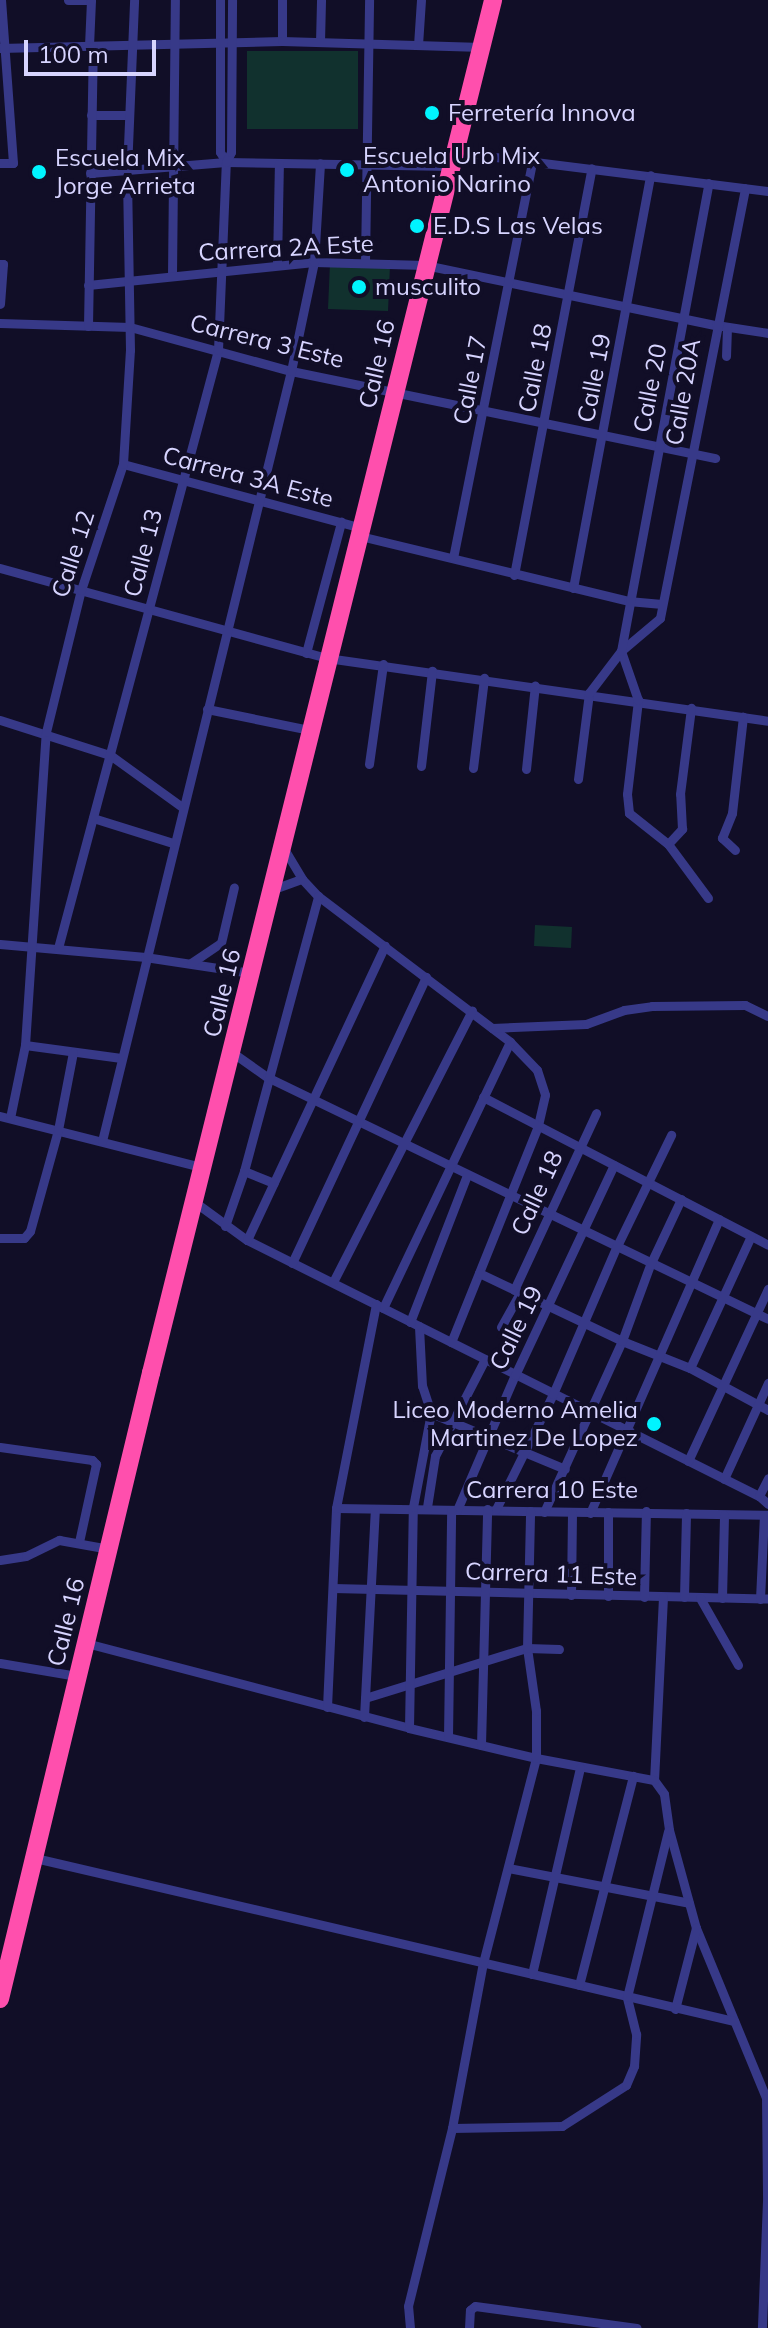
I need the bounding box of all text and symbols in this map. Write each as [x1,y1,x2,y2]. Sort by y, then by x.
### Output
scale bar [28,24,160,74]
text: 100 m [38,39,109,69]
place label: Ferretería Innova [448,99,636,127]
marker: Ferretería Innova [423,104,441,122]
place label: Escuela Urb Mix Antonio Narino [363,142,540,198]
place label: Escuela Mix Jorge Arrieta [55,144,196,200]
marker: Escuela Urb Mix Antonio Narino [338,161,356,179]
marker: Escuela Mix Jorge Arrieta [30,163,48,181]
place label: E.D.S Las Velas [433,212,603,240]
marker: E.D.S Las Velas [408,217,426,235]
street label: Carrera 2A Este [198,229,374,267]
place label: musculito [375,273,481,301]
marker: musculito [350,278,368,296]
street label: Carrera 3 Este [187,308,347,374]
street label: Calle 16 [353,317,401,411]
street label: Calle 18 [512,321,558,415]
street label: Calle 19 [571,331,617,425]
street label: Calle 17 [447,333,493,427]
street label: Calle 20A [659,337,707,447]
street label: Calle 20 [627,341,673,435]
street label: Carrera 3A Este [160,440,336,514]
street label: Calle 13 [117,506,169,600]
street label: Calle 12 [45,507,101,601]
street label: Calle 16 [197,946,247,1040]
street label: Calle 18 [505,1146,569,1240]
street label: Calle 19 [483,1281,549,1375]
place label: Liceo Moderno Amelia Martinez De Lopez [392,1396,638,1452]
marker: Liceo Moderno Amelia Martinez De Lopez [645,1415,663,1433]
street label: Carrera 10 Este [466,1476,638,1504]
street label: Carrera 11 Este [464,1557,638,1591]
street label: Calle 16 [41,1575,91,1669]

